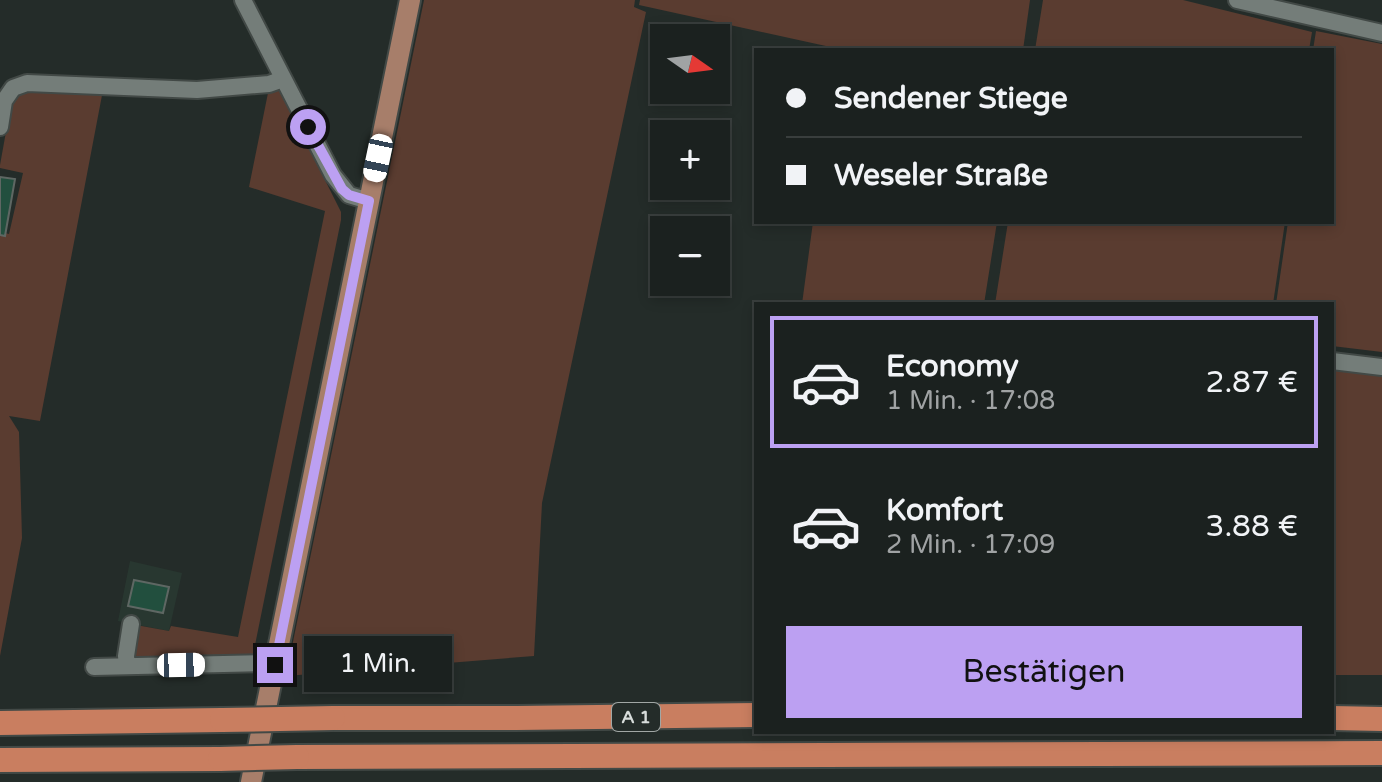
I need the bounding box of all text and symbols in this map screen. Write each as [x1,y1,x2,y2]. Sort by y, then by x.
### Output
north arrow [650,24,730,104]
map controls [650,24,730,296]
text: Sendener Stiege [834,80,1068,117]
route start [290,109,326,145]
button: + [650,120,730,200]
car [361,132,395,184]
text: Weseler Straße [834,157,1048,194]
button: − [650,216,730,296]
icon: car [790,346,862,418]
text: Economy [886,348,1019,385]
text: 2.87 € [1206,364,1298,401]
text: 1 Min. · 17:08 [886,385,1055,416]
icon: car [790,490,862,562]
text: Komfort [886,492,1003,529]
text: 3.88 € [1206,508,1298,545]
text: 2 Min. · 17:09 [886,529,1055,560]
button: Bestätigen [786,626,1302,718]
callout: 1 Min. [303,637,451,693]
route end [257,647,293,683]
text: 1 Min. [339,648,417,679]
car [157,653,205,677]
road number: A 1 [612,703,660,731]

